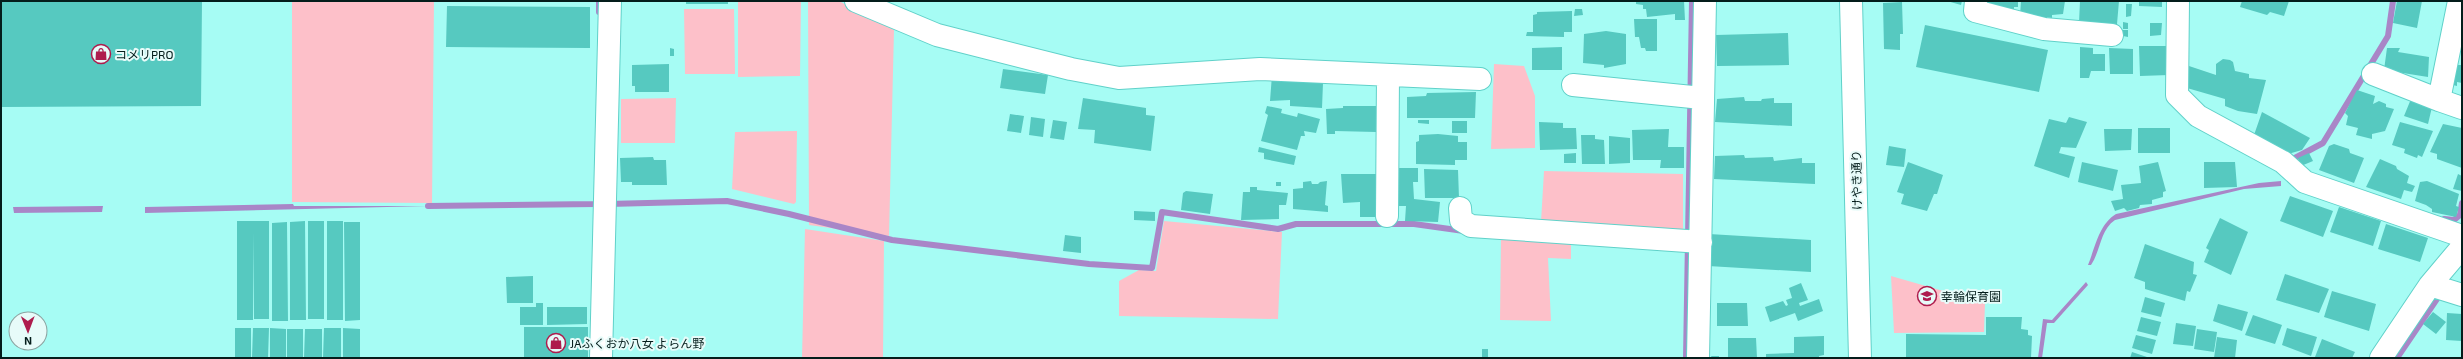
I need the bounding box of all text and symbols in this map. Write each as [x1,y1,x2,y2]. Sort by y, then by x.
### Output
shop icon: コメリPRO [90,43,112,65]
place label: コメリPRO [115,47,174,61]
street label: けやき通り [1848,150,1864,210]
school or university icon: 幸輪保育園 [1916,285,1938,307]
place label: 幸輪保育園 [1941,289,2001,303]
north arrow [8,311,48,351]
shop icon: JAふくおか八女 よらん野 [545,332,567,354]
text: N [24,335,32,348]
place label: JAふくおか八女 よらん野 [570,336,704,350]

